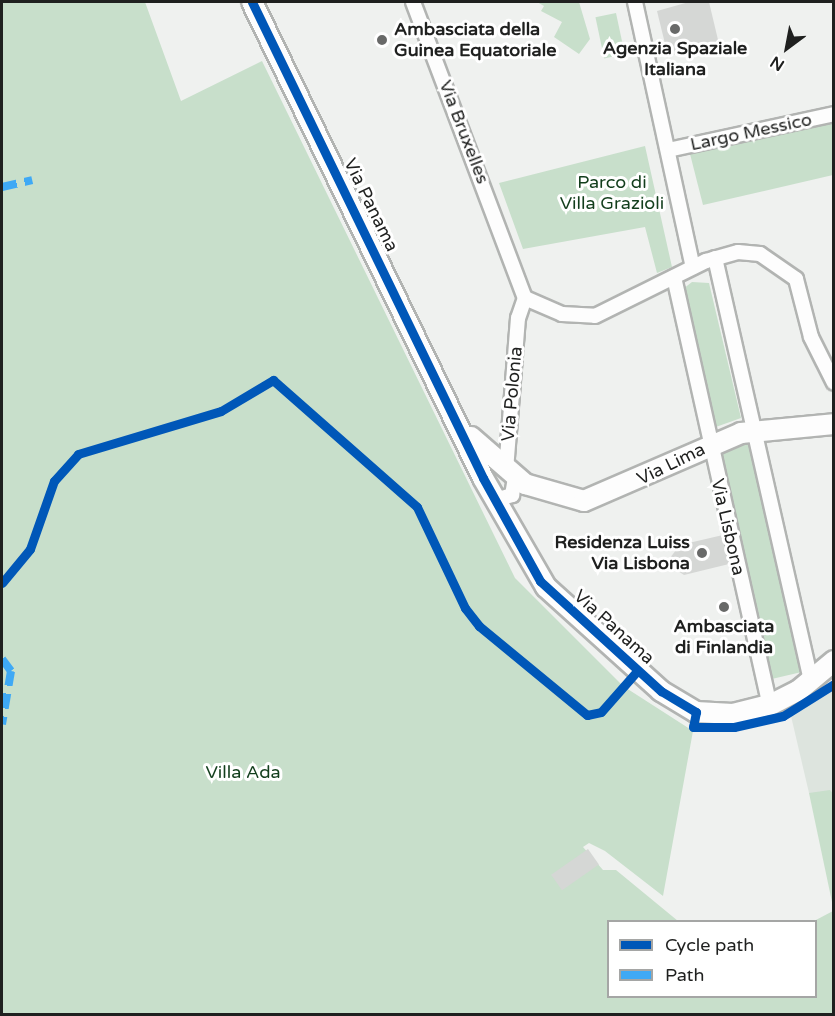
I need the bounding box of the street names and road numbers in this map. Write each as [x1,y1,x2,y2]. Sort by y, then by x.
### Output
street label: Via Bruxelles [434,77,494,187]
street label: Largo Messico [688,109,814,155]
street label: Via Panama [339,155,403,255]
street label: Via Polonia [497,346,527,442]
street label: Via Lima [633,438,709,490]
street label: Via Lisbona [706,477,750,577]
street label: Via Panama [569,585,659,669]

